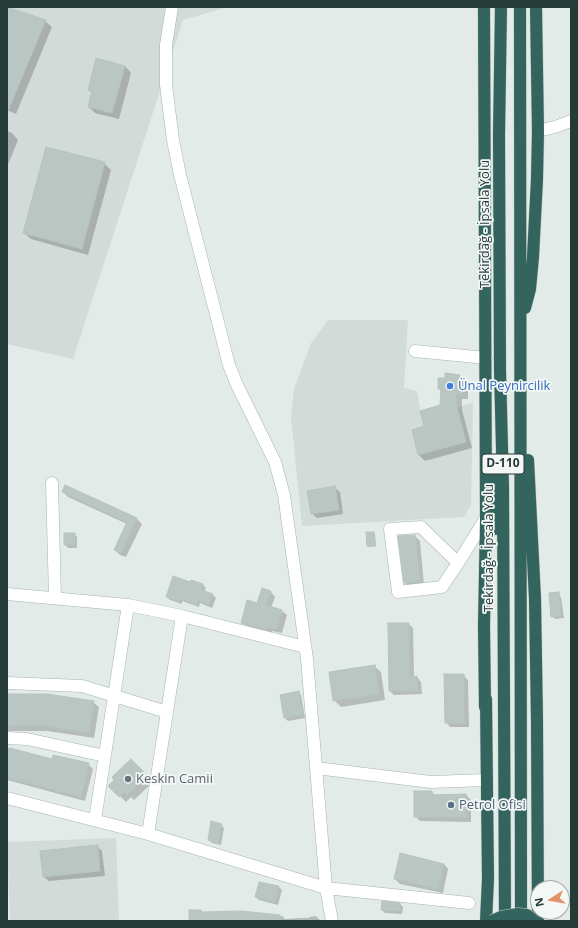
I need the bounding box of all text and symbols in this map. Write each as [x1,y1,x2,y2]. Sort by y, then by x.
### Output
street label: Tekirdağ - İpsala Yolu [477,160,493,288]
place label: Ünal Peynircilik [458,378,550,394]
marker: Ünal Peynircilik [445,381,455,391]
road number: D-110 [482,454,524,474]
street label: Tekirdağ - İpsala Yolu [481,484,497,612]
place label: Keskin Camii [136,771,213,787]
marker: Keskin Camii [123,774,133,784]
place label: Petrol Ofisi [459,797,526,813]
marker: Petrol Ofisi [446,800,456,810]
north arrow [530,880,570,920]
text: N [530,896,547,908]

